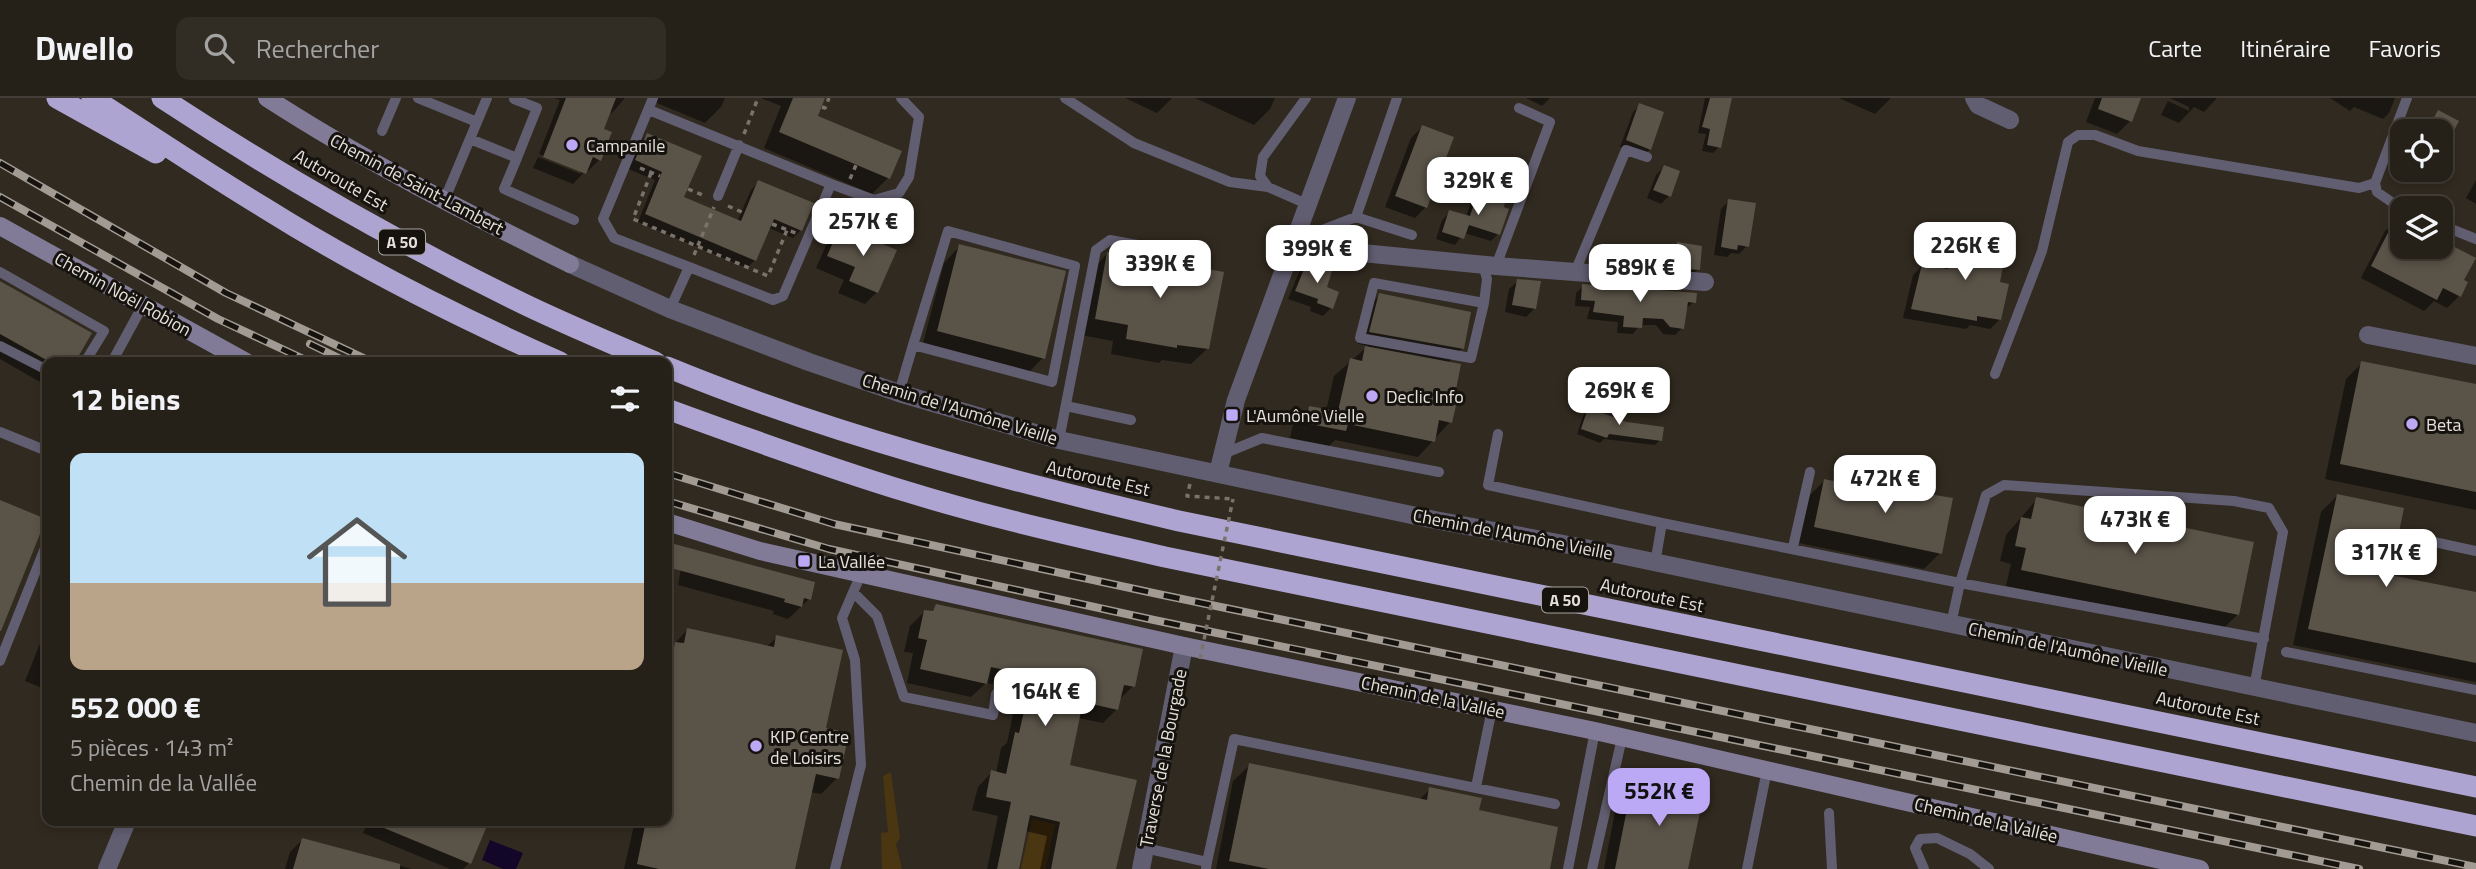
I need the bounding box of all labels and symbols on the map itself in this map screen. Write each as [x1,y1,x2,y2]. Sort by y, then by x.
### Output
street label: Chemin de Saint-Lambert [325,127,509,242]
place label: Campanile [586,132,665,159]
marker: Campanile [564,137,580,153]
street label: Autoroute Est [289,142,394,218]
pin: 329K € [1421,158,1535,217]
pin: 257K € [806,198,920,258]
pin: 226K € [1908,222,2022,282]
pin: 399K € [1260,226,1374,285]
road number: A 50 [379,230,425,254]
pin: 339K € [1103,240,1217,300]
pin: 589K € [1583,244,1697,304]
street label: Chemin Noël Robion [50,245,196,343]
street label: Chemin de l'Aumône Vieille [859,366,1061,452]
pin: 269K € [1562,368,1676,427]
place label: Declic Info [1386,383,1464,410]
marker: Declic Info [1364,388,1380,404]
place label: L'Aumône Vielle [1246,402,1364,429]
marker: L'Aumône Vielle [1224,407,1240,423]
place label: Beta [2426,411,2461,438]
marker: Beta [2404,416,2420,432]
street label: Autoroute Est [1044,453,1153,503]
pin: 472K € [1828,456,1942,515]
pin: 473K € [2078,496,2192,556]
street label: Chemin de l'Aumône Vieille [1411,501,1615,567]
pin: 317K € [2329,530,2443,589]
place label: La Vallée [818,548,885,575]
marker: La Vallée [796,553,812,569]
street label: Autoroute Est [1598,571,1707,619]
road number: A 50 [1542,587,1588,612]
street label: Chemin de l'Aumône Vieille [1966,615,2170,683]
street label: Traverse de la Bourgade [1132,667,1194,849]
pin: 164K € [988,668,1102,728]
street label: Chemin de la Vallée [1359,669,1507,725]
street label: Autoroute Est [2154,684,2263,732]
place label: KIP Centre de Loisirs [770,723,849,771]
marker: KIP Centre de Loisirs [748,738,764,754]
pin: 552K € [1602,768,1716,828]
street label: Chemin de la Vallée [1912,790,2060,850]

